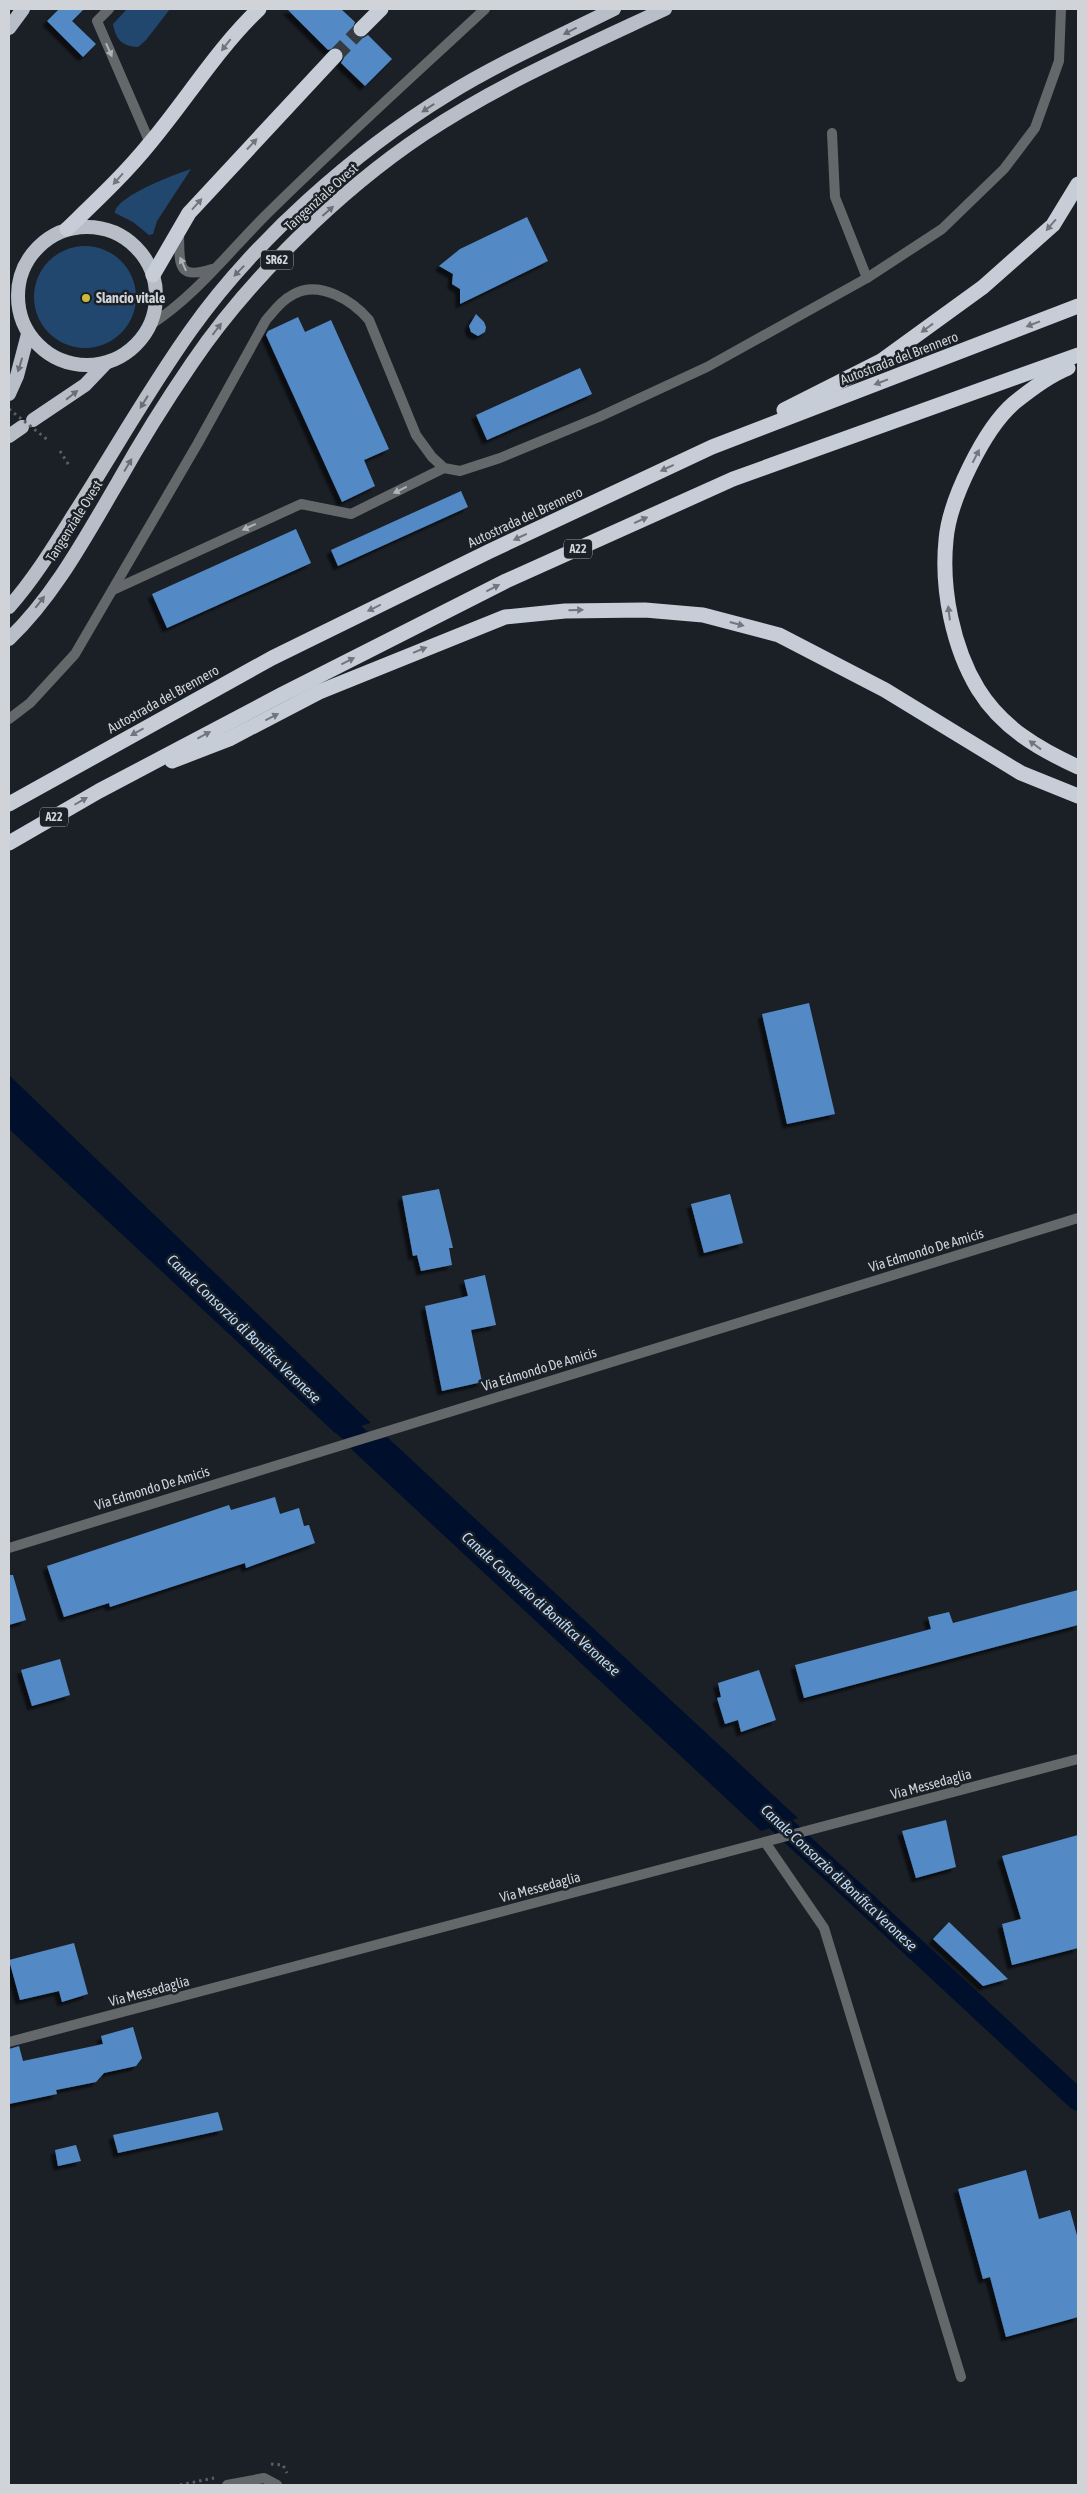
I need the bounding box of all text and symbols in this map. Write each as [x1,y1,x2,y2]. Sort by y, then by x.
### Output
one-way arrow [563,27,578,35]
one-way arrow [221,38,232,51]
one-way arrow [106,43,114,57]
one-way arrow [421,103,434,113]
one-way arrow [246,138,258,150]
street label: Tangenziale Ovest [281,160,361,234]
one-way arrow [112,173,124,185]
one-way arrow [191,199,203,211]
one-way arrow [321,205,333,217]
one-way arrow [1046,218,1057,231]
road number: SR62 [261,250,293,270]
one-way arrow [179,256,187,271]
one-way arrow [233,265,245,277]
place label: Slancio vitale [96,290,165,306]
marker: Slancio vitale [80,292,92,304]
one-way arrow [1025,320,1040,328]
one-way arrow [211,323,222,336]
one-way arrow [920,323,934,333]
street label: Autostrada del Brennero [838,328,960,388]
one-way arrow [16,357,24,372]
one-way arrow [874,379,888,387]
one-way arrow [65,390,79,400]
one-way arrow [139,396,148,409]
one-way arrow [972,449,980,464]
one-way arrow [123,459,132,472]
one-way arrow [660,463,675,472]
street label: Tangenziale Ovest [43,477,105,565]
street label: Autostrada del Brennero [465,483,585,551]
one-way arrow [393,486,407,494]
one-way arrow [634,516,648,524]
one-way arrow [242,524,256,532]
one-way arrow [513,533,527,541]
road number: A22 [564,540,592,558]
one-way arrow [486,584,500,592]
one-way arrow [35,596,46,609]
one-way arrow [367,604,381,612]
one-way arrow [945,604,953,620]
one-way arrow [568,606,584,614]
one-way arrow [730,621,745,629]
one-way arrow [413,646,427,654]
one-way arrow [341,657,355,665]
street label: Autostrada del Brennero [105,662,221,736]
one-way arrow [265,713,279,721]
one-way arrow [130,728,145,736]
one-way arrow [196,731,211,739]
one-way arrow [1028,740,1042,750]
one-way arrow [75,796,88,805]
road number: A22 [40,808,68,826]
street label: Via Edmondo De Amicis [867,1225,985,1275]
water label: Canale Consorzio di Bonifica Veronese [164,1251,325,1407]
street label: Via Edmondo De Amicis [480,1344,598,1394]
street label: Via Edmondo De Amicis [93,1463,211,1513]
water label: Canale Consorzio di Bonifica Veronese [459,1528,624,1679]
street label: Via Messedaglia [889,1766,973,1802]
water label: Canale Consorzio di Bonifica Veronese [758,1801,921,1955]
street label: Via Messedaglia [498,1869,582,1905]
street label: Via Messedaglia [107,1973,191,2009]

